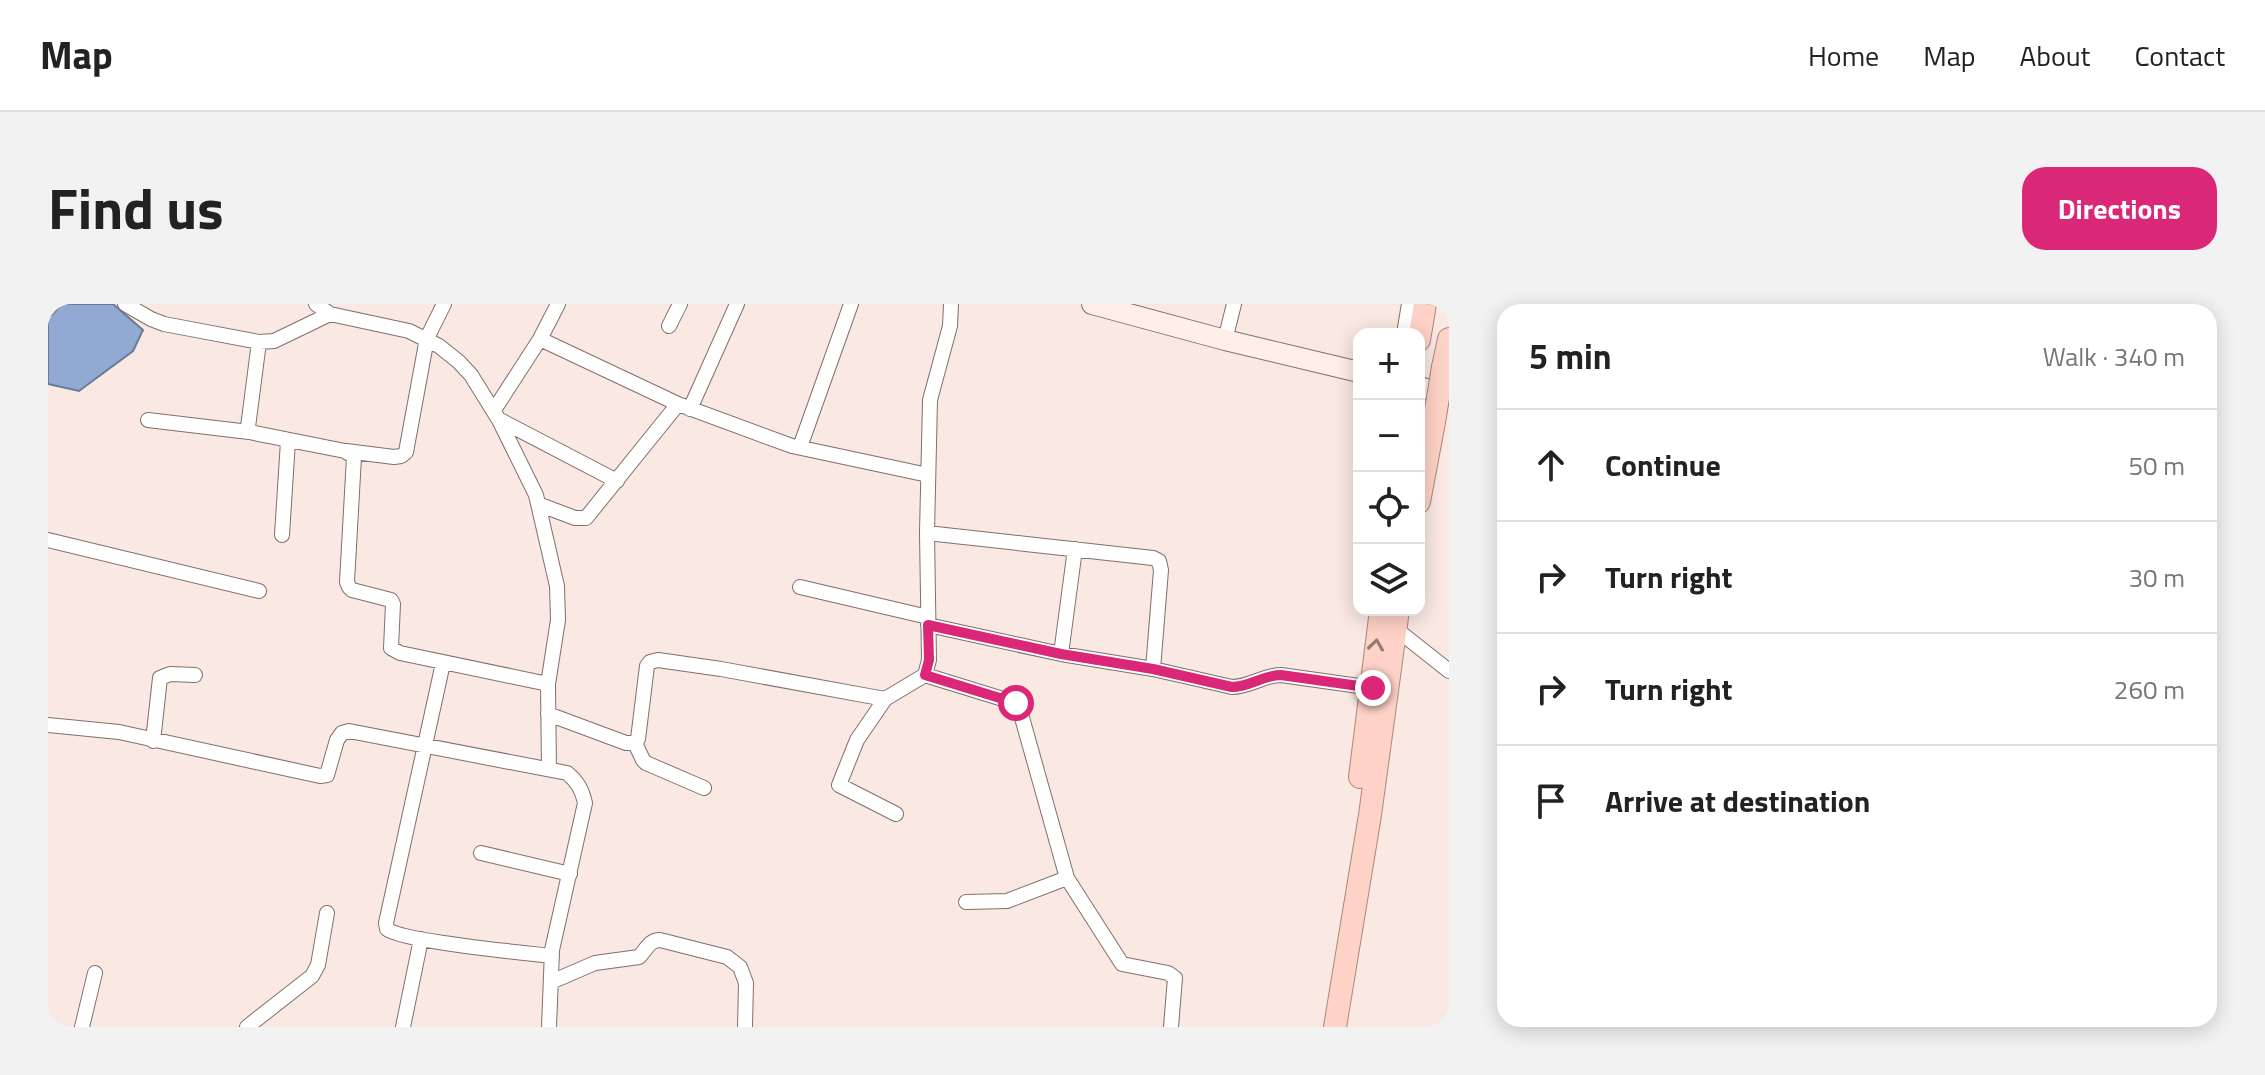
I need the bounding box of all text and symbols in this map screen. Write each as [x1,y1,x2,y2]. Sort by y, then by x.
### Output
text: Map [40,26,113,84]
text: Home [1808,34,1879,77]
text: Map [1923,34,1976,77]
text: About [2020,34,2090,77]
text: Contact [2134,34,2225,77]
text: Find us [48,166,224,251]
button: Directions [2022,167,2217,250]
map controls [1353,328,1425,616]
button: + [1353,328,1425,400]
text: 5 min [1529,330,1612,382]
text: Walk · 340 m [2043,337,2185,376]
button: − [1353,400,1425,472]
text: Continue [1605,442,1721,488]
icon: ahead [1529,443,1573,487]
text: 50 m [2128,446,2185,485]
button: locate [1353,472,1425,544]
button: layers [1353,544,1425,616]
text: Turn right [1605,554,1733,600]
icon: right [1529,555,1573,599]
text: 30 m [2128,558,2185,597]
one-way arrow [1367,638,1384,652]
text: Turn right [1605,666,1733,712]
icon: right [1529,667,1573,711]
route end [1355,670,1391,706]
text: 260 m [2114,670,2185,709]
route start [998,685,1034,721]
text: Arrive at destination [1605,778,1870,824]
icon: arrive [1529,779,1573,823]

